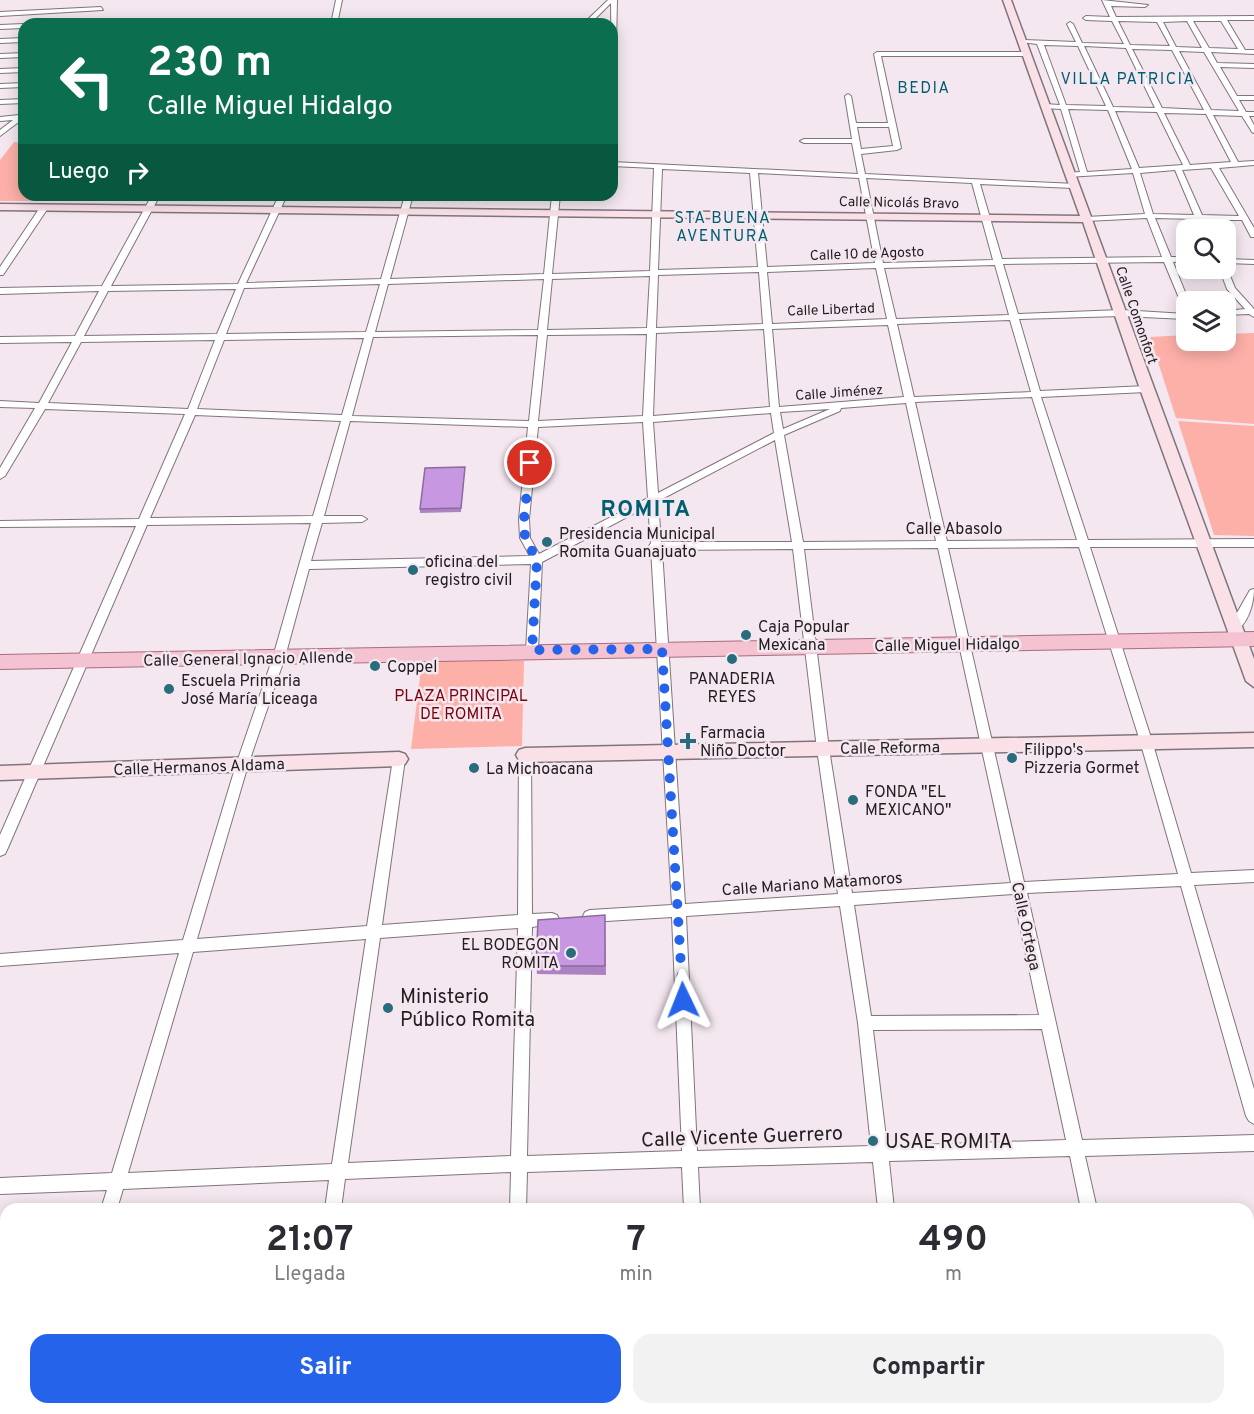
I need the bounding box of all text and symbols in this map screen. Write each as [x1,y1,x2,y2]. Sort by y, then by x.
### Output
text: 230 m [147,38,272,91]
icon: left [48,42,126,120]
district label: VILLA PATRICIA [1060,70,1196,90]
district label: BEDIA [897,79,951,99]
text: Calle Miguel Hidalgo [147,90,393,124]
icon: right [121,156,154,189]
text: Luego [48,159,109,186]
street label: Calle Nicolás Bravo [839,194,960,213]
district label: STA BUENA AVENTURA [675,209,771,247]
map controls [1176,219,1236,351]
button: search [1176,219,1236,279]
street label: Calle 10 de Agosto [810,244,925,265]
street label: Calle Comonfort [1111,264,1160,367]
button: layers [1176,291,1236,351]
street label: Calle Libertad [787,300,875,321]
street label: Calle Jiménez [795,382,884,405]
pin [504,437,555,488]
icon: arrive [513,446,546,479]
district label: ROMITA [601,497,691,524]
street label: Calle Abasolo [906,520,1002,540]
place label: Presidencia Municipal Romita Guanajuato [559,525,715,563]
marker: Presidencia Municipal Romita Guanajuato [540,535,554,549]
place label: oficina del registro civil [425,553,513,591]
marker: oficina del registro civil [406,563,420,577]
place label: Caja Popular Mexicana [758,618,850,656]
marker: Caja Popular Mexicana [739,628,753,642]
street label: Calle Miguel Hidalgo [874,635,1020,657]
street label: Calle General Ignacio Allende [143,648,353,672]
marker: PANADERIA REYES [725,652,739,666]
place label: Coppel [387,658,437,678]
marker: Coppel [368,659,382,673]
place label: PANADERIA REYES [689,670,775,708]
place label: Escuela Primaria José María Liceaga [181,672,318,710]
marker: Escuela Primaria José María Liceaga [162,682,176,696]
park label: PLAZA PRINCIPAL DE ROMITA [394,687,528,725]
place label: Farmacia Niño Doctor [700,724,786,762]
marker: Farmacia Niño Doctor [681,734,695,748]
street label: Calle Reforma [840,738,940,760]
place label: Filippo's Pizzeria Gormet [1024,741,1140,779]
marker: Filippo's Pizzeria Gormet [1005,751,1019,765]
street label: Calle Hermanos Aldama [113,755,285,781]
place label: La Michoacana [486,760,593,780]
marker: La Michoacana [467,761,481,775]
place label: FONDA "EL MEXICANO" [865,783,951,821]
marker: FONDA "EL MEXICANO" [846,793,860,807]
street label: Calle Mariano Matamoros [721,869,903,901]
street label: Calle Ortega [1006,880,1044,973]
place label: EL BODEGON ROMITA [461,936,559,974]
marker: EL BODEGON ROMITA [564,946,578,960]
position arrow [651,968,715,1032]
place label: Ministerio Público Romita [400,985,535,1034]
marker: Ministerio Público Romita [381,1001,395,1015]
street label: Calle Vicente Guerrero [641,1121,843,1155]
place label: USAE ROMITA [885,1130,1012,1156]
marker: USAE ROMITA [866,1134,880,1148]
text: 21:07 [266,1218,353,1264]
text: 7 [626,1218,646,1264]
text: 490 [919,1218,988,1264]
text: Llegada [274,1262,346,1288]
text: min [620,1262,653,1288]
text: m [945,1262,962,1288]
button: Salir [30,1334,621,1403]
button: Compartir [633,1334,1224,1403]

